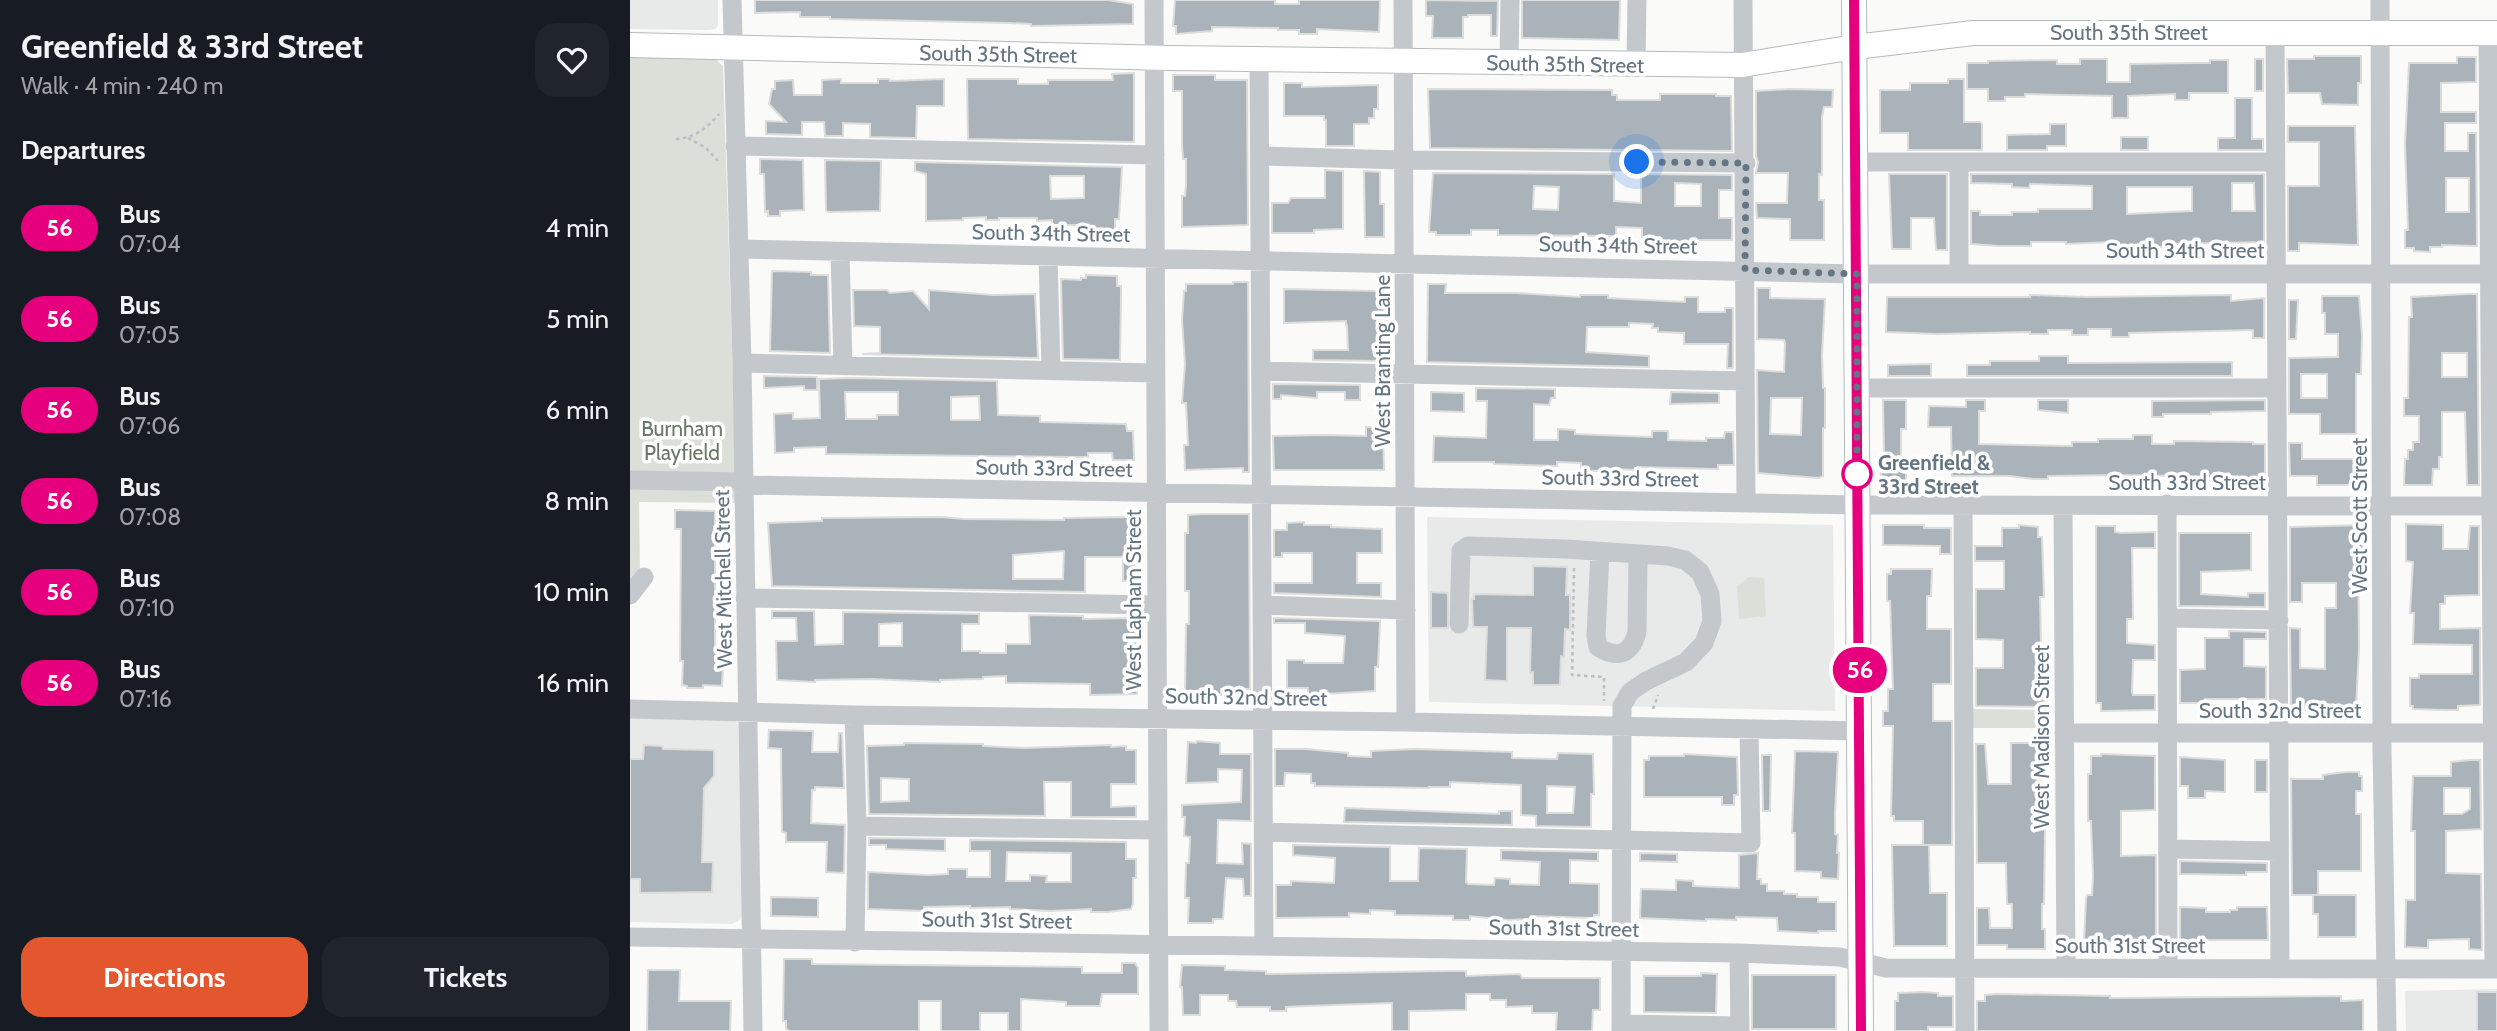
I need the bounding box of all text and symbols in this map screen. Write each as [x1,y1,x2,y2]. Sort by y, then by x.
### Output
street label: South 35th Street [2050,20,2208,45]
button: heart [535,23,609,97]
text: Greenfield & 33rd Street [21,26,363,66]
street label: South 35th Street [919,40,1077,68]
street label: South 35th Street [1486,50,1644,78]
text: Walk · 4 min · 240 m [21,72,223,100]
text: Departures [21,134,145,166]
your location [1619,144,1654,179]
text: Bus [119,198,160,230]
text: 4 min [545,212,609,244]
text: 56 [46,213,73,242]
street label: South 34th Street [971,219,1131,247]
text: 07:04 [119,230,181,258]
street label: South 34th Street [1538,231,1698,259]
street label: South 34th Street [2106,238,2264,263]
street label: West Branting Lane [1370,275,1395,447]
text: Bus [119,289,160,321]
text: 5 min [546,303,609,335]
text: 56 [46,304,73,333]
text: 07:05 [119,321,180,349]
text: Bus [119,380,160,412]
text: 6 min [546,394,609,426]
text: 56 [46,395,73,424]
text: 07:06 [119,412,180,440]
park label: Burnham Playfield [641,416,723,465]
street label: West Scott Street [2347,438,2372,594]
place label: Greenfield & 33rd Street [1878,450,1991,499]
street label: South 33rd Street [975,454,1133,482]
marker: Greenfield & 33rd Street [1842,459,1872,489]
street label: South 33rd Street [1541,464,1699,492]
street label: South 33rd Street [2108,470,2266,495]
text: Bus [119,471,160,503]
text: 8 min [545,485,609,517]
text: 56 [46,486,73,515]
street label: West Mitchell Street [709,489,737,669]
text: 07:08 [119,503,181,531]
street label: West Lapham Street [1121,509,1146,691]
text: Bus [119,562,160,594]
text: 10 min [534,576,609,608]
text: 56 [46,577,73,606]
text: 07:10 [119,594,175,622]
street label: West Madison Street [2029,645,2054,829]
line badge: 56 [1828,647,1892,693]
text: Bus [119,653,160,685]
text: 56 [1847,655,1873,684]
text: 16 min [537,667,609,699]
text: 56 [46,668,73,697]
street label: South 32nd Street [1165,683,1327,711]
text: 07:16 [119,685,172,713]
street label: South 32nd Street [2199,698,2361,723]
street label: South 31st Street [921,906,1073,934]
street label: South 31st Street [1488,914,1640,942]
street label: South 31st Street [2055,933,2205,958]
button: Directions [21,937,308,1017]
button: Tickets [322,937,609,1017]

